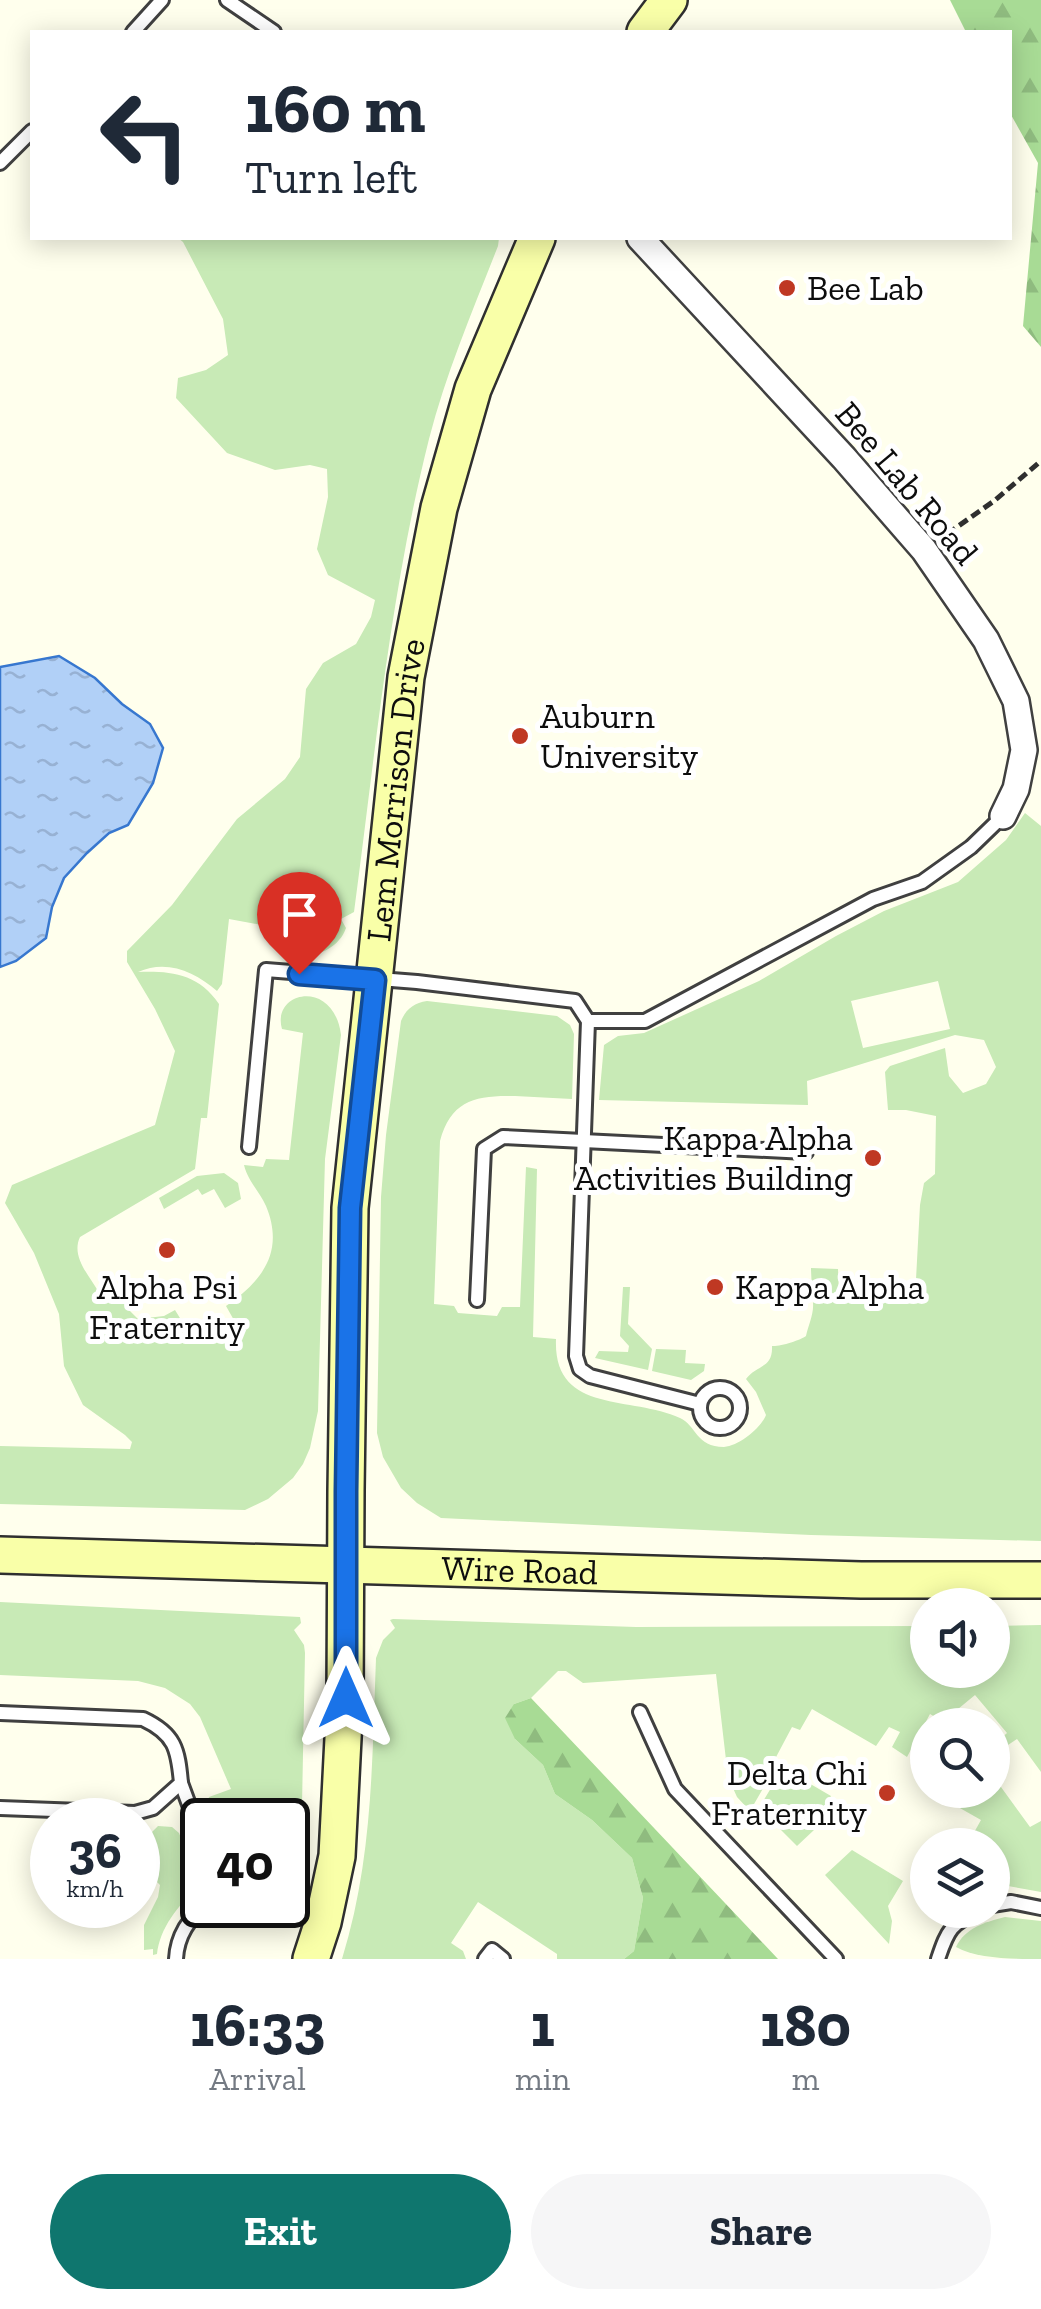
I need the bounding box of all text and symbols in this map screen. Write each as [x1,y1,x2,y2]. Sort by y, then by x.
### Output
text: 160 m [245,66,426,150]
icon: left [80,70,210,200]
text: Turn left [245,151,417,205]
place label: Bee Lab [807,267,924,309]
marker: Bee Lab [776,277,798,299]
street label: Bee Lab Road [827,393,987,573]
street label: Lem Morrison Drive [357,635,434,944]
place label: Auburn University [540,695,698,777]
marker: Auburn University [509,725,531,747]
pin [257,872,342,975]
icon: arrive [272,887,327,942]
place label: Kappa Alpha Activities Building [574,1117,853,1199]
marker: Kappa Alpha Activities Building [862,1147,884,1169]
marker: Alpha Psi Fraternity [156,1239,178,1261]
place label: Alpha Psi Fraternity [89,1266,245,1348]
place label: Kappa Alpha [735,1266,925,1308]
marker: Kappa Alpha [704,1276,726,1298]
street label: Wire Road [441,1547,599,1593]
map controls [910,1588,1010,1928]
button: sound [910,1588,1010,1688]
position arrow [294,1646,398,1750]
button: search [910,1708,1010,1808]
place label: Delta Chi Fraternity [711,1752,867,1834]
marker: Delta Chi Fraternity [876,1782,898,1804]
speed limit sign: 40 [180,1798,310,1928]
text: 36 [68,1821,122,1881]
button: layers [910,1828,1010,1928]
text: km/h [66,1873,124,1903]
text: 16:33 [190,1989,325,2061]
text: 1 [530,1989,555,2061]
text: 180 [760,1989,851,2061]
text: Arrival [209,2060,306,2098]
text: min [515,2060,570,2098]
text: m [792,2060,819,2098]
button: Exit [50,2174,511,2289]
button: Share [531,2174,991,2289]

